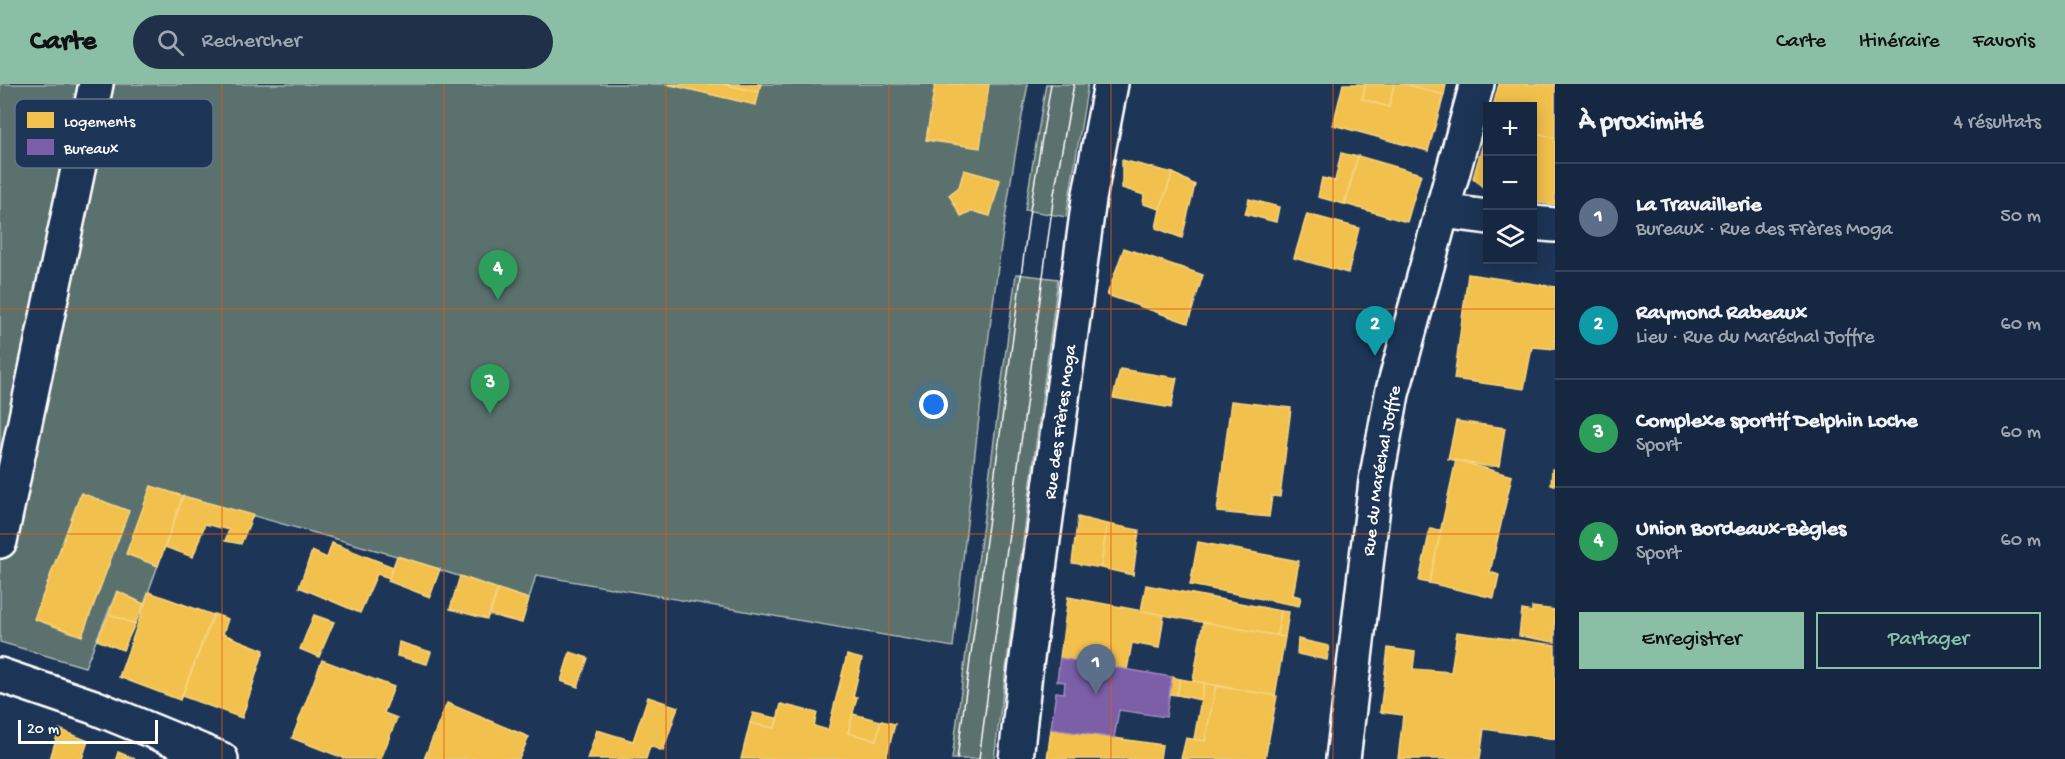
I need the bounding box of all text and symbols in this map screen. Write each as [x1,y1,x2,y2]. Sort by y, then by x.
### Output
search box [133,15,553,69]
text: Carte [30,26,97,59]
icon: search [154,26,187,59]
text: Rechercher [202,29,301,55]
text: Carte [1776,30,1826,55]
text: Itinéraire [1859,30,1940,55]
text: Favoris [1973,30,2035,55]
legend [15,99,213,168]
map controls [1483,102,1537,264]
button: + [1483,102,1537,156]
text: À proximité [1579,108,1703,139]
text: 4 résultats [1953,112,2041,135]
text: Logements [64,114,136,133]
text: Bureaux [63,141,119,160]
button: − [1483,156,1537,210]
text: La Travaillerie [1636,193,1762,219]
text: 1 [1594,206,1603,229]
text: 50 m [2000,206,2041,229]
button: layers [1483,210,1537,264]
text: Bureaux · Rue des Frères Moga [1636,219,1893,242]
pin: 4 [478,250,518,300]
text: Raymond Rabeaux [1636,301,1807,327]
pin: 2 [1356,306,1394,356]
text: 2 [1594,314,1603,337]
text: 60 m [2001,314,2041,337]
text: Lieu · Rue du Maréchal Joffre [1636,327,1875,350]
street label: Rue des Frères Moga [1041,342,1082,501]
pin: 3 [470,364,510,414]
street label: Rue du Maréchal Joffre [1359,383,1407,557]
your location [919,390,948,419]
text: Complexe sportif Delphin Loche [1636,409,1918,435]
text: 3 [1593,422,1604,445]
text: 60 m [2001,422,2041,445]
text: Sport [1636,435,1681,458]
text: Union Bordeaux-Bègles [1636,517,1846,543]
text: 4 [1594,530,1603,553]
text: 60 m [2001,530,2041,553]
text: Sport [1636,543,1681,566]
button: Enregistrer [1579,612,1804,669]
button: Partager [1816,612,2041,669]
pin: 1 [1076,644,1116,694]
scale bar [18,717,158,744]
text: 20 m [27,721,59,740]

